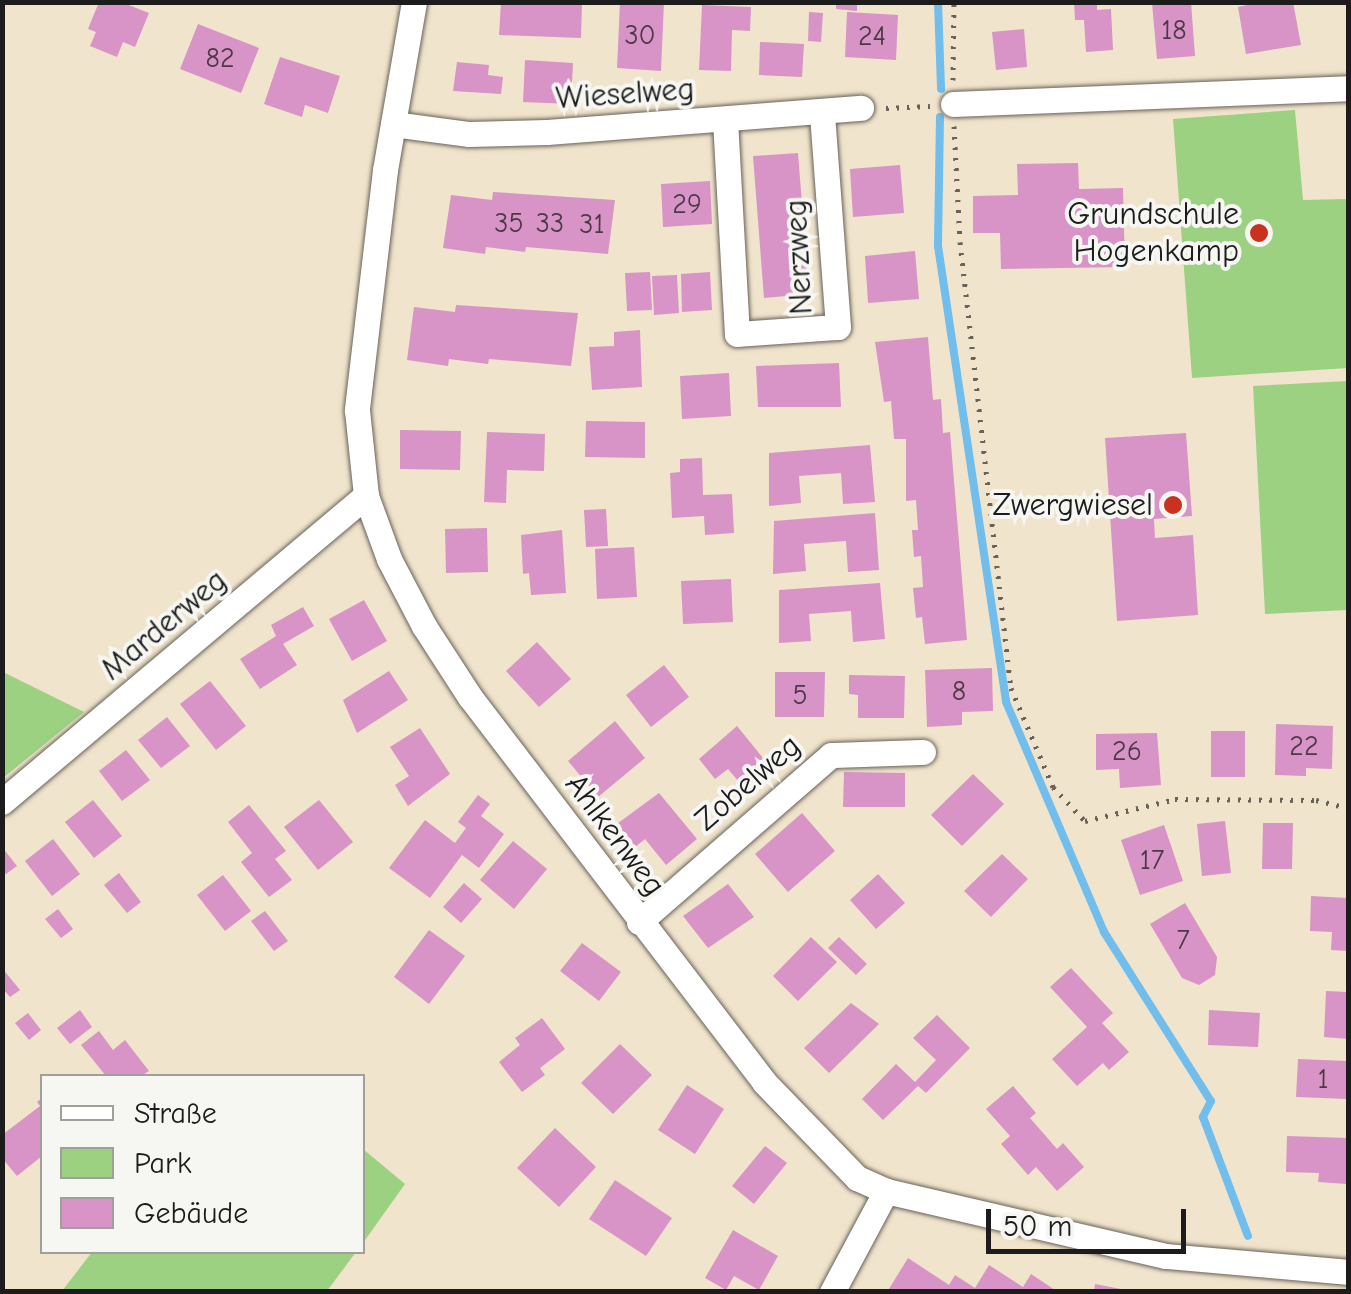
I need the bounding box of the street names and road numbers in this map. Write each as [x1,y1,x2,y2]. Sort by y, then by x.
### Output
street label: Wieselweg [554,70,696,118]
street label: Nerzweg [777,198,821,316]
street label: Marderweg [93,561,235,689]
street label: Zobelweg [687,727,809,839]
street label: Ahlkenweg [557,766,673,904]

